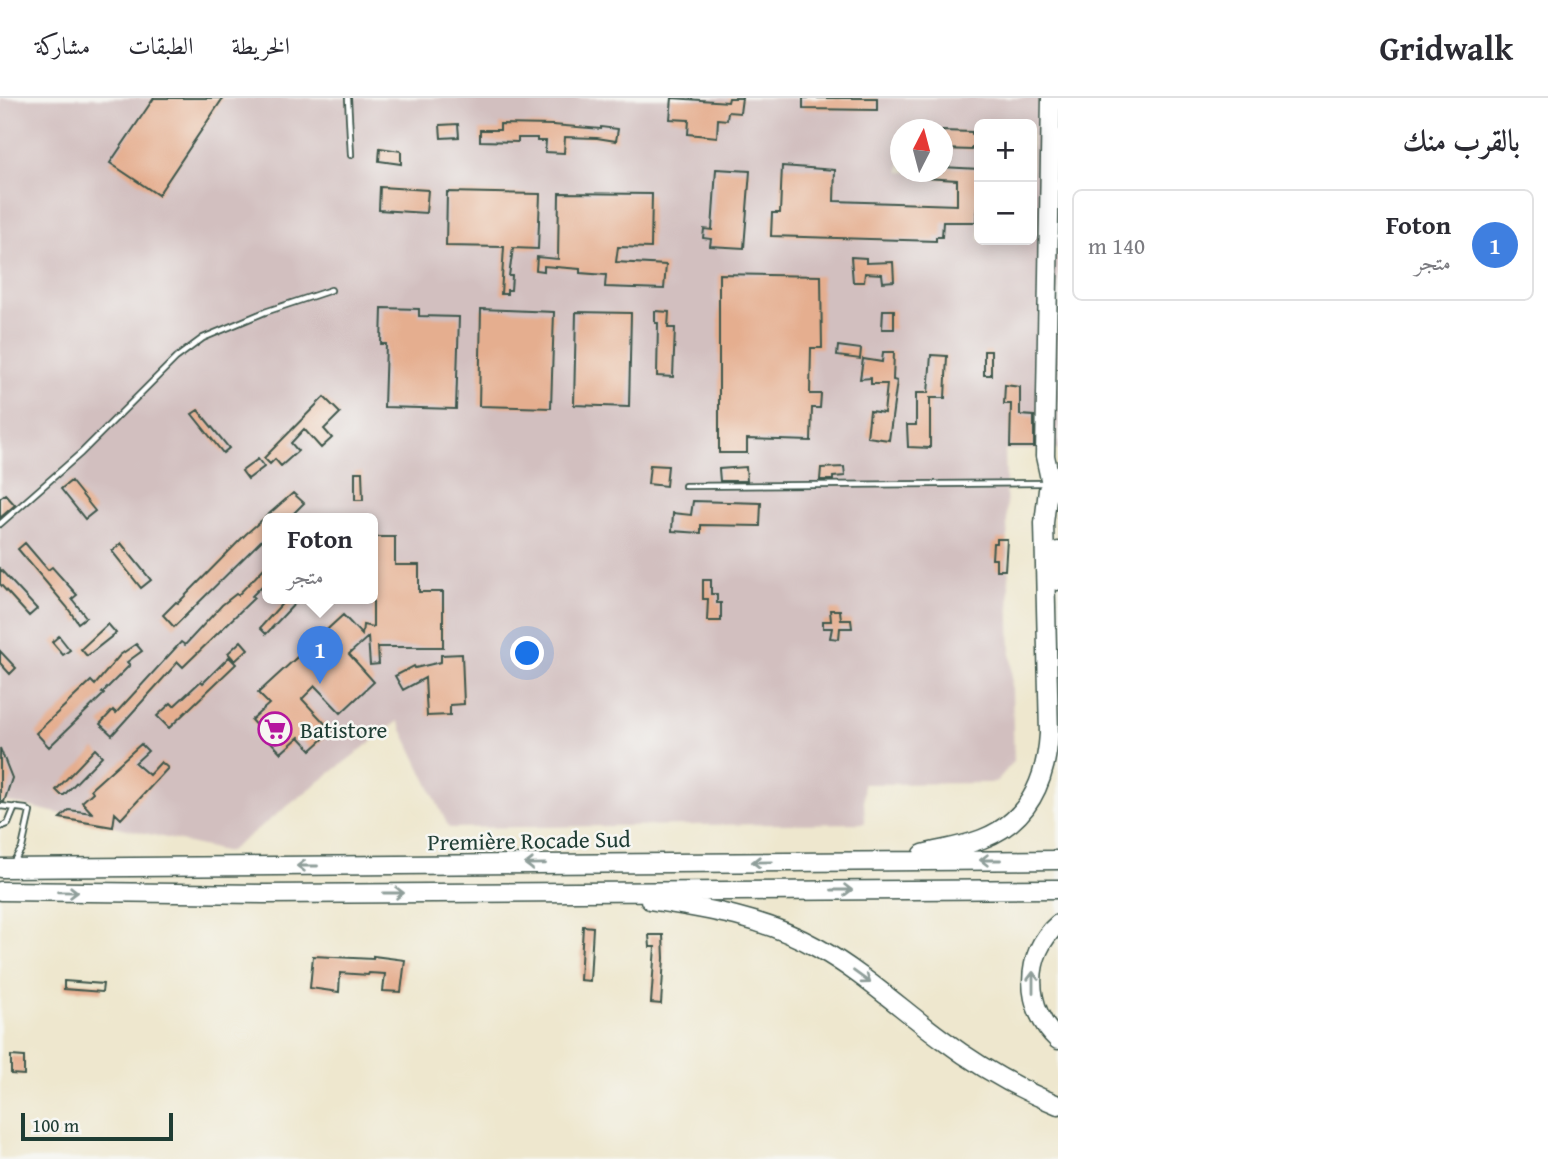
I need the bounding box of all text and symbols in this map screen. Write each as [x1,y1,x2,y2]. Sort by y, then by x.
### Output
text: Gridwalk [1379,24,1513,72]
text: مشاركة [35,28,90,63]
text: الطبقات [128,28,194,63]
text: الخريطة [232,28,290,63]
text: بالقرب منك [1403,118,1520,162]
north arrow [890,119,953,182]
map controls [974,119,1037,245]
button: + [974,119,1037,182]
button: − [974,182,1037,245]
text: Foton [1386,205,1451,244]
text: 140 m [1088,229,1145,262]
text: 1 [1489,229,1501,262]
text: متجر [1415,245,1451,278]
popup [262,513,378,604]
text: Foton [287,519,353,558]
text: متجر [287,559,324,592]
pin: 1 [297,626,343,684]
your location [510,636,544,670]
supermarket icon: Batistore [256,710,294,748]
place label: Batistore [300,713,387,746]
street label: Première Rocade Sud [427,822,632,858]
one-way arrow [979,853,1002,867]
one-way arrow [751,855,774,869]
one-way arrow [524,857,547,871]
one-way arrow [296,859,319,873]
one-way arrow [830,883,853,897]
one-way arrow [56,885,79,899]
one-way arrow [382,886,405,900]
one-way arrow [852,970,871,985]
one-way arrow [1026,971,1040,994]
scale bar [21,1110,173,1142]
text: 100 m [32,1111,79,1139]

